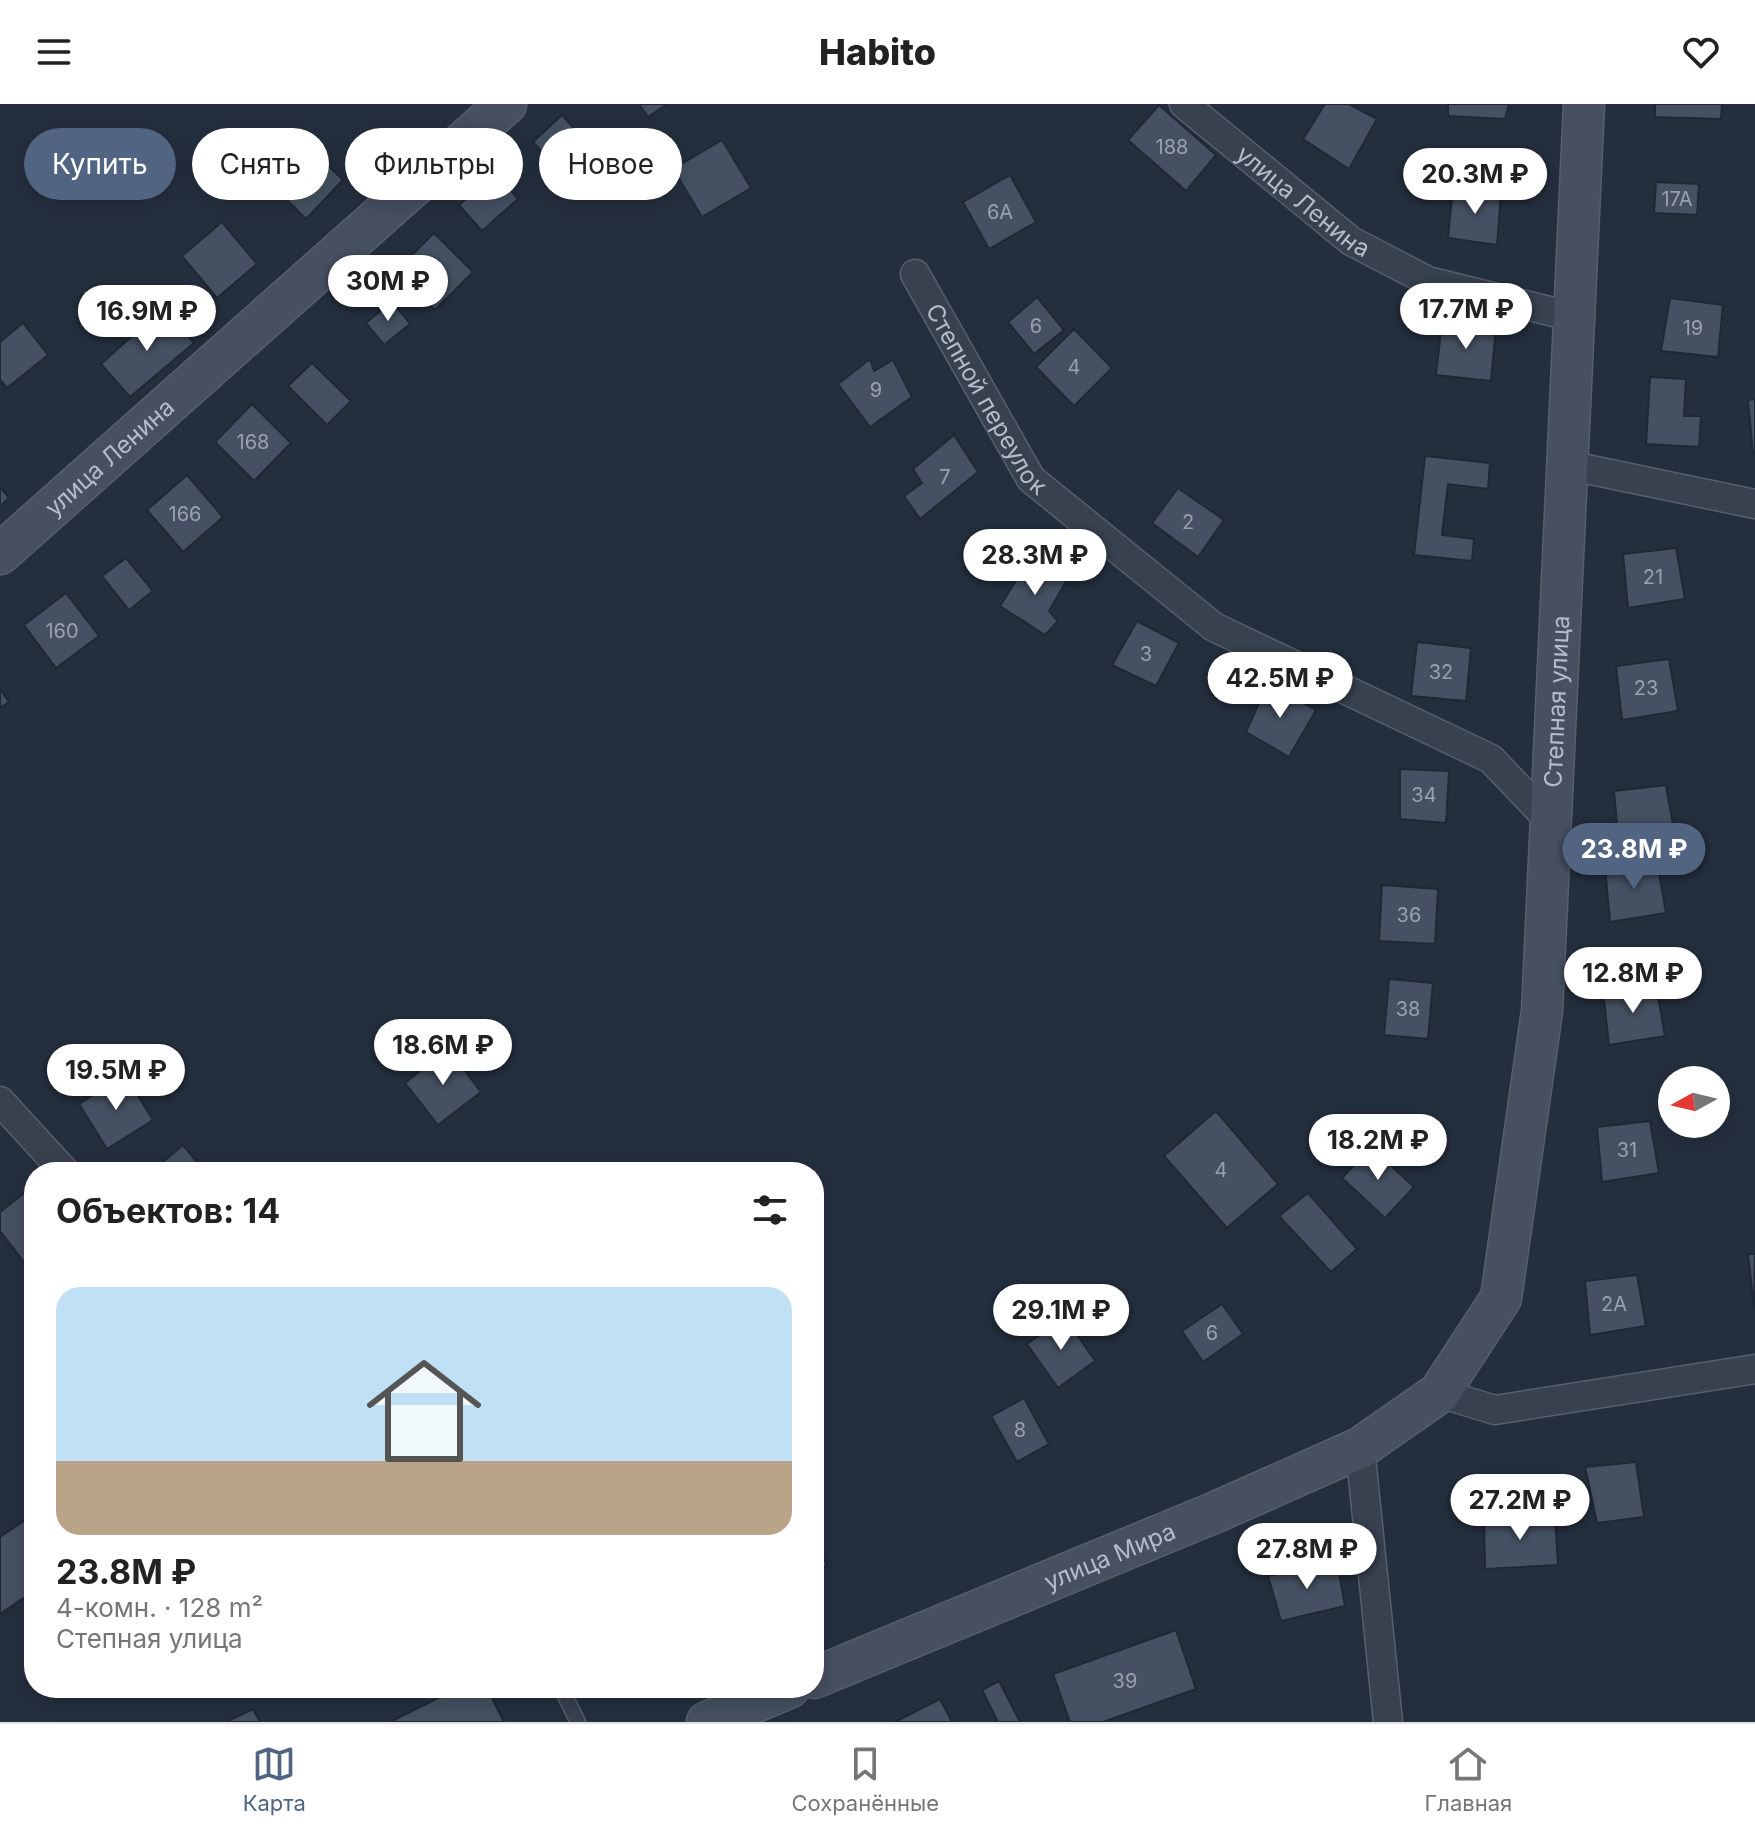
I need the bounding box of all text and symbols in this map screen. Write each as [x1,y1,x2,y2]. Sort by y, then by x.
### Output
icon: menu [32,30,76,74]
text: Habito [819,30,936,74]
icon: heart [1679,30,1723,74]
chip: Купить [24,128,176,200]
chip: Снять [192,128,329,200]
chip: Фильтры [345,128,523,200]
chip: Новое [539,128,682,200]
house number: 188 [1156,135,1188,159]
street label: улица Ленина [1231,139,1375,263]
pin: 20.3M ₽ [1401,148,1549,216]
text: 20.3M ₽ [1421,158,1529,189]
house number: 17А [1661,187,1693,211]
house number: 6А [987,200,1013,224]
pin: 30M ₽ [332,255,444,323]
text: 30M ₽ [346,265,430,296]
pin: 17.7M ₽ [1392,283,1540,351]
pin: 16.9M ₽ [73,285,221,353]
text: 17.7M ₽ [1418,293,1514,324]
text: 16.9M ₽ [96,295,198,326]
street label: Степной переулок [920,298,1053,501]
house number: 6 [1030,314,1042,338]
house number: 19 [1683,316,1703,340]
house number: 4 [1068,355,1080,379]
house number: 9 [870,378,882,402]
street label: улица Ленина [39,392,180,522]
house number: 168 [237,430,269,454]
house number: 7 [939,465,951,489]
house number: 166 [169,502,201,526]
house number: 2 [1182,510,1194,534]
pin: 28.3M ₽ [961,529,1109,597]
text: 28.3M ₽ [981,539,1089,570]
house number: 21 [1643,565,1663,589]
street label: Степная улица [1538,615,1575,788]
house number: 160 [45,619,79,643]
house number: 3 [1140,642,1152,666]
pin: 42.5M ₽ [1206,652,1354,720]
house number: 32 [1429,660,1453,684]
text: 42.5M ₽ [1226,662,1334,693]
house number: 23 [1634,676,1658,700]
house number: 34 [1411,783,1437,807]
pin: 23.8M ₽ [1560,823,1708,891]
text: 23.8M ₽ [1580,833,1688,864]
house number: 36 [1397,903,1421,927]
pin: 12.8M ₽ [1559,947,1707,1015]
text: 12.8M ₽ [1582,957,1684,988]
house number: 38 [1396,997,1420,1021]
pin: 18.6M ₽ [369,1019,517,1087]
text: 18.6M ₽ [392,1029,494,1060]
pin: 19.5M ₽ [42,1044,190,1112]
text: 19.5M ₽ [65,1054,167,1085]
north arrow [1658,1066,1730,1138]
map controls [1658,1066,1730,1138]
pin: 18.2M ₽ [1304,1114,1452,1182]
text: 18.2M ₽ [1327,1124,1429,1155]
house number: 31 [1617,1138,1637,1162]
house number: 4 [1215,1158,1227,1182]
icon: filters [748,1188,792,1232]
text: Объектов: 14 [56,1190,280,1231]
pin: 29.1M ₽ [987,1284,1135,1352]
house number: 2А [1601,1292,1627,1316]
text: 29.1M ₽ [1011,1294,1111,1325]
house number: 6 [1206,1321,1218,1345]
icon: home [352,1339,496,1483]
house number: 8 [1014,1418,1026,1442]
pin: 27.2M ₽ [1446,1474,1594,1542]
text: 27.2M ₽ [1469,1484,1571,1515]
street label: улица Мира [1040,1516,1180,1596]
pin: 27.8M ₽ [1233,1523,1381,1591]
text: 27.8M ₽ [1256,1533,1358,1564]
text: 23.8M ₽ [56,1551,196,1592]
text: 4-комн. · 128 m² [56,1592,263,1623]
text: Степная улица [56,1623,243,1654]
house number: 39 [1113,1669,1137,1693]
tab: Карта [243,1742,306,1816]
tab: Сохранённые [791,1742,939,1816]
tab: Главная [1425,1742,1512,1816]

